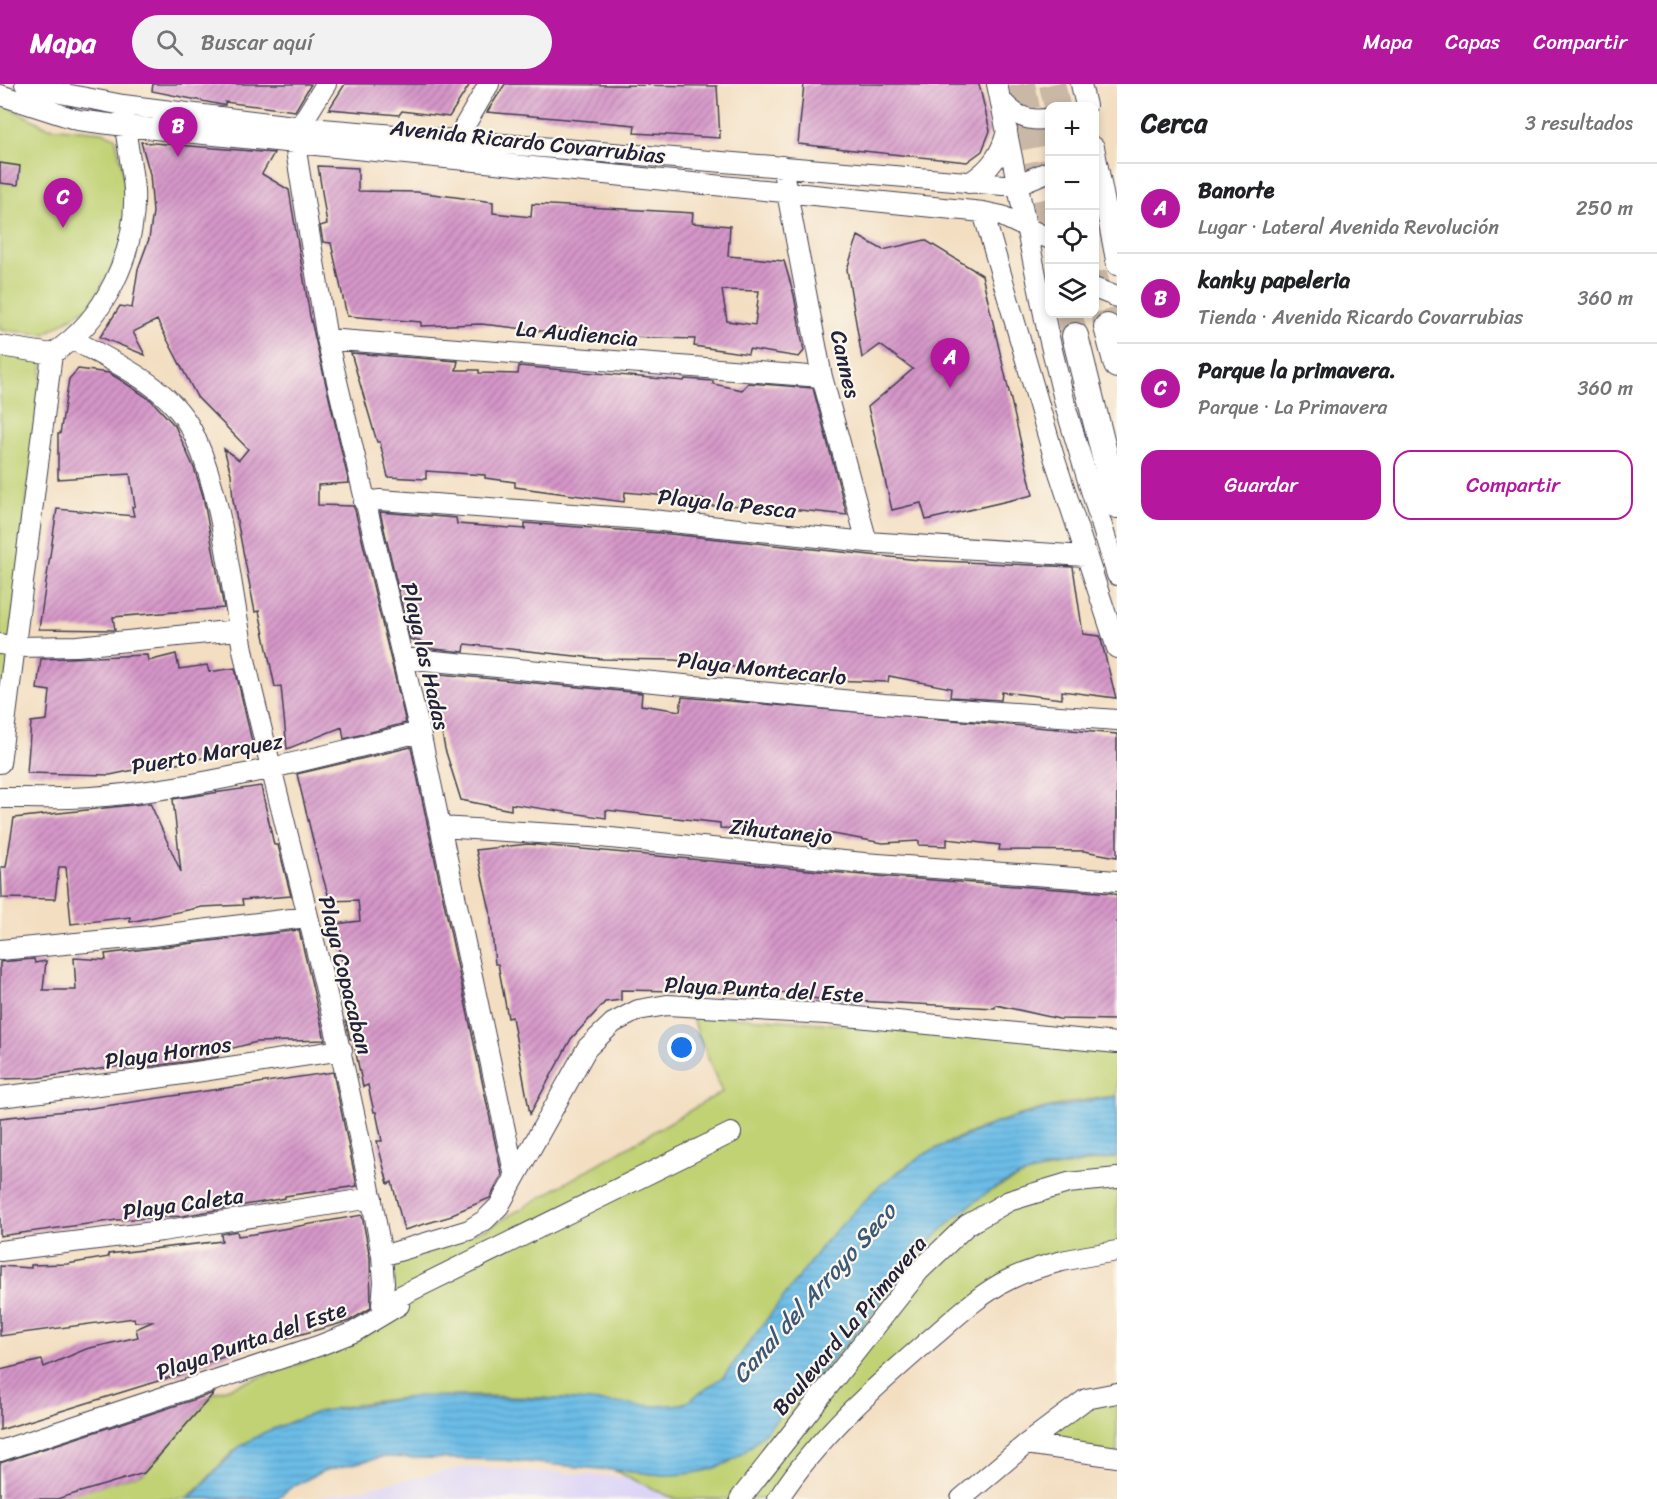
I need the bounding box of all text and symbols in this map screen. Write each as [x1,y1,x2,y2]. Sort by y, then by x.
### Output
search box [132,15,552,69]
text: Mapa [30,18,96,67]
text: Buscar aquí [201,23,313,62]
text: Mapa [1363,23,1412,61]
text: Capas [1445,23,1500,61]
text: Compartir [1533,23,1627,61]
icon: search [153,26,186,59]
text: Cerca [1141,100,1207,146]
map controls [1045,102,1099,318]
button: + [1045,102,1099,156]
text: 3 resultados [1525,106,1633,141]
pin: B [158,107,198,157]
street label: Avenida Ricardo Covarrubias [388,108,668,175]
button: − [1045,156,1099,210]
text: Banorte [1198,171,1274,210]
pin: C [44,178,82,228]
text: A [1154,191,1167,226]
text: 250 m [1576,191,1633,226]
button: locate [1045,210,1099,264]
text: Lugar · Lateral Avenida Revolución [1198,210,1499,245]
text: kanky papeleria [1198,261,1350,300]
button: layers [1045,264,1099,318]
text: B [1154,281,1167,316]
text: 360 m [1577,281,1633,316]
text: Tienda · Avenida Ricardo Covarrubias [1198,300,1523,335]
street label: La Audiencia [514,309,639,358]
street label: Cannes [819,326,872,402]
pin: A [930,338,970,388]
text: Parque la primavera. [1198,351,1396,390]
text: C [1154,371,1167,406]
text: 360 m [1577,371,1633,406]
text: Parque · La Primavera [1198,390,1387,425]
button: Guardar [1141,450,1381,520]
button: Compartir [1393,450,1633,520]
street label: Playa la Pesca [656,477,799,530]
street label: Playa las Hadas [390,579,461,734]
street label: Playa Montecarlo [676,640,848,697]
street label: Puerto Marquez [128,721,286,786]
street label: Zihutanejo [727,807,835,856]
street label: Playa Copacaban [307,891,384,1059]
street label: Playa Punta del Este [663,965,865,1014]
street label: Playa Hornos [102,1024,235,1081]
your location [667,1033,696,1062]
street label: Playa Caleta [120,1176,247,1231]
water label: Canal del Arroyo Seco [721,1192,908,1393]
street label: Boulevard La Primavera [762,1226,937,1424]
street label: Playa Punta del Este [151,1289,352,1391]

